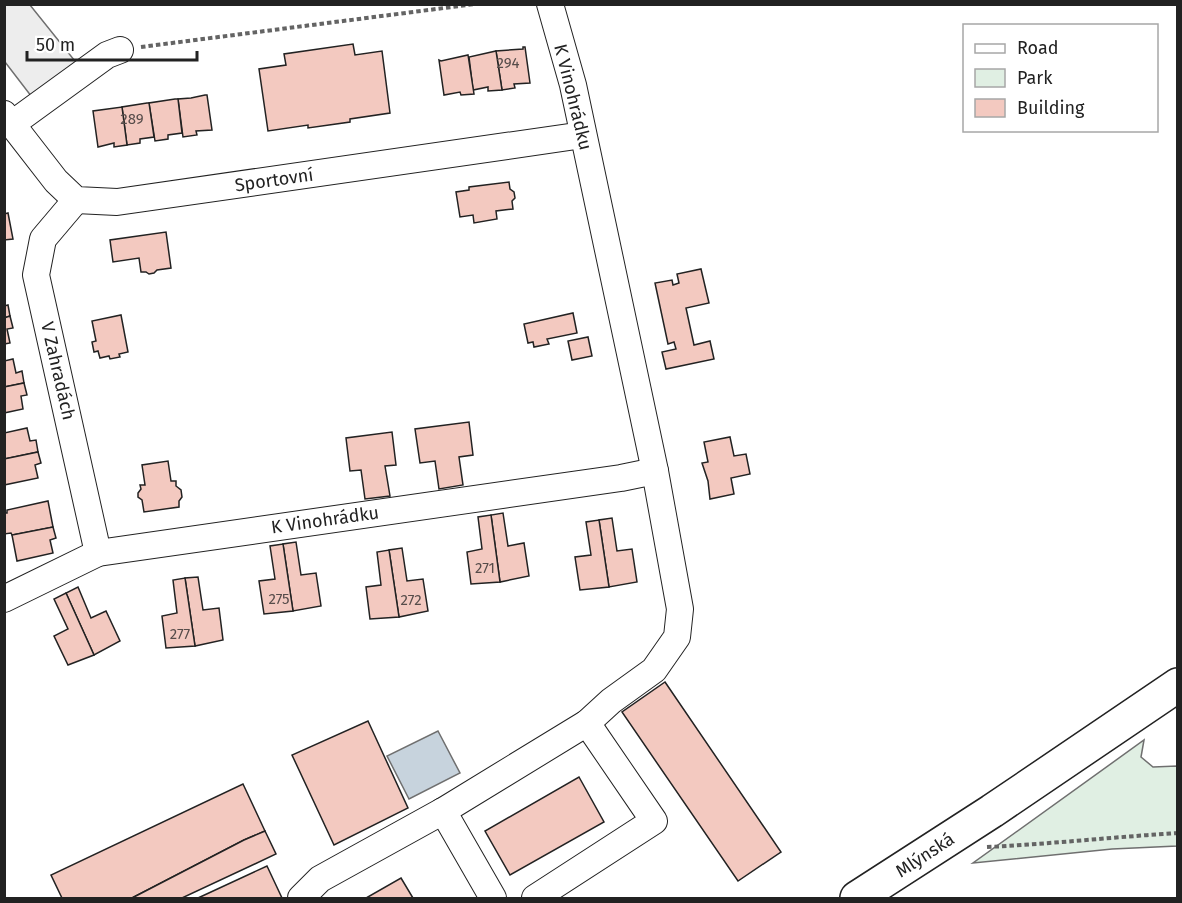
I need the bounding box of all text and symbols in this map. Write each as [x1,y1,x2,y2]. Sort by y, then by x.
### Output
scale bar [27,24,196,62]
legend [963,24,1158,132]
text: 50 m [36,34,75,56]
text: Road [1017,37,1059,59]
street label: K Vinohrádku [549,42,597,152]
house number: 294 [497,54,520,72]
text: Park [1017,67,1053,89]
text: Building [1017,97,1085,119]
house number: 289 [120,110,144,128]
street label: Sportovní [233,164,315,196]
street label: V Zahradách [36,320,80,422]
street label: K Vinohrádku [270,502,380,538]
house number: 271 [475,559,495,577]
house number: 275 [268,590,290,608]
house number: 272 [400,591,422,609]
house number: 277 [170,625,191,643]
street label: Mlýnská [891,828,959,882]

